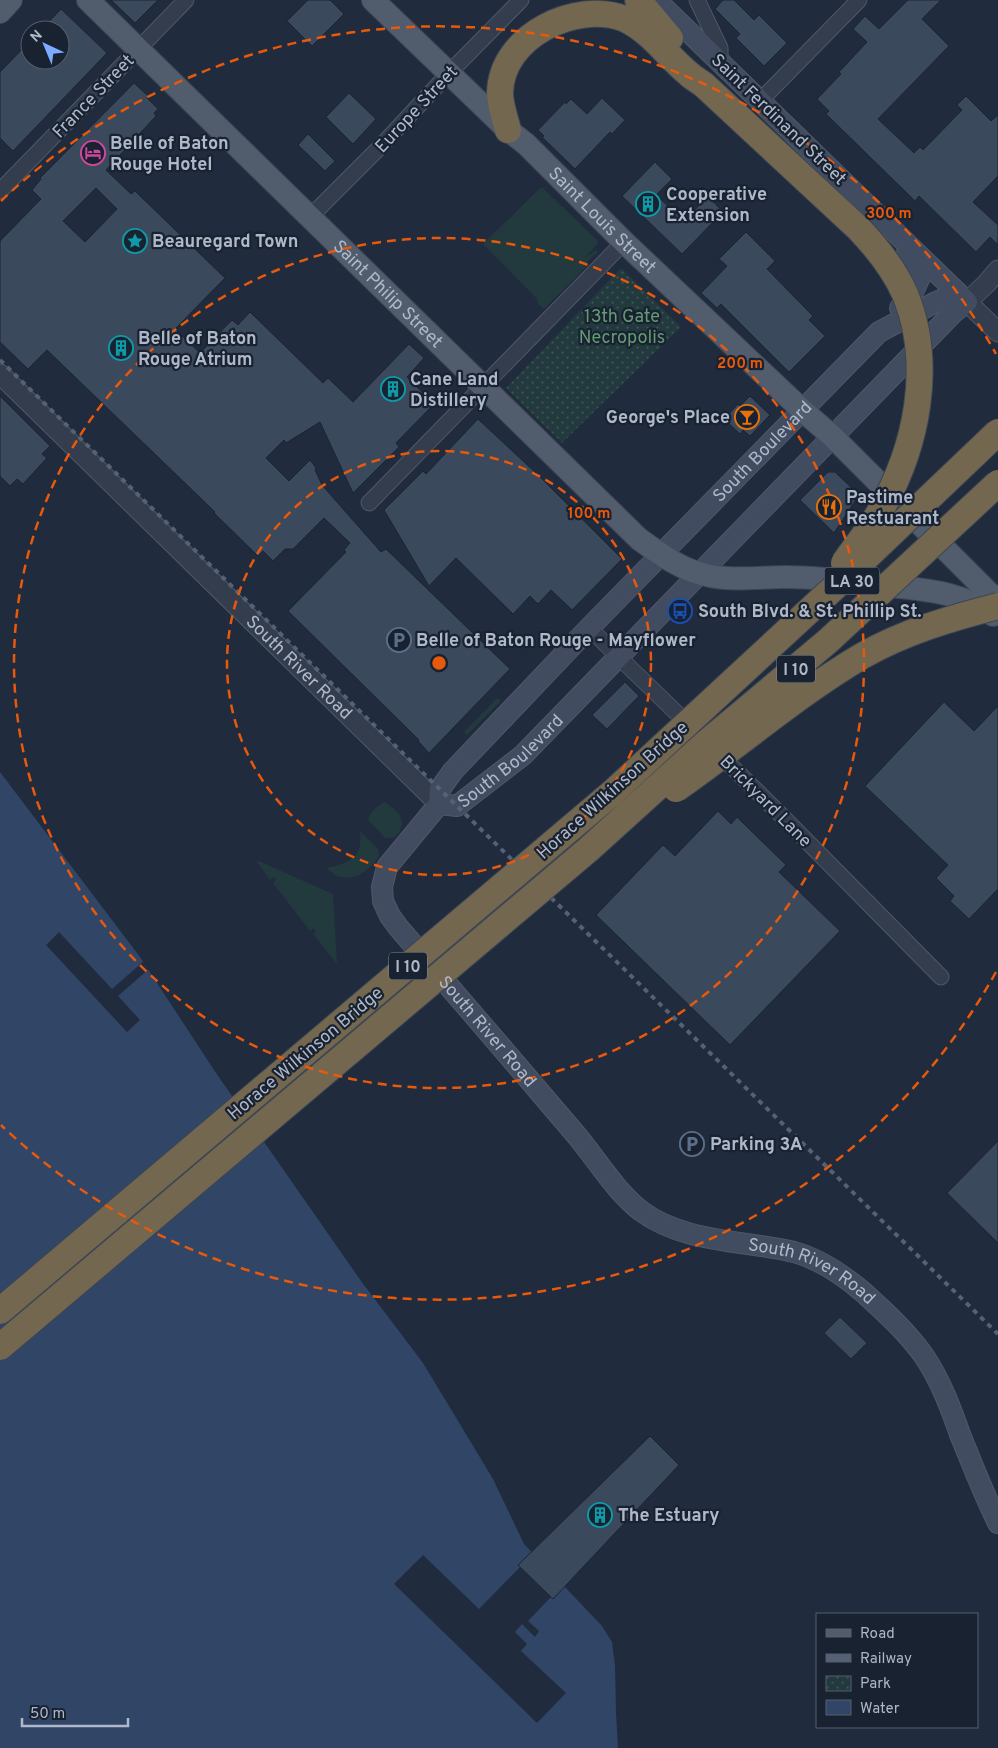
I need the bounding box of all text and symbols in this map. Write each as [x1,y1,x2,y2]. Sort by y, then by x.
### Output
north arrow [20,20,70,70]
text: N [27,27,47,46]
street label: Saint Ferdinand Street [705,49,851,191]
street label: France Street [48,50,140,144]
street label: Europe Street [371,61,464,159]
place label: Belle of Baton Rouge Hotel [110,133,229,177]
hotel icon: Belle of Baton Rouge Hotel [80,140,106,166]
street label: Saint Louis Street [543,163,660,279]
place label: Cooperative Extension [666,184,767,228]
building icon: Cooperative Extension [635,191,661,217]
text: 300 m [866,205,912,224]
place icon: Beauregard Town [122,228,148,254]
place label: Beauregard Town [152,231,298,254]
street label: Saint Philip Street [327,236,447,354]
park label: 13th Gate Necropolis [579,306,665,350]
place label: Belle of Baton Rouge Atrium [138,328,257,372]
building icon: Belle of Baton Rouge Atrium [108,335,134,361]
text: 200 m [717,355,763,374]
place label: Cane Land Distillery [410,369,498,413]
building icon: Cane Land Distillery [380,376,406,402]
street label: South Boulevard [708,397,818,508]
bar icon: George's Place [734,404,760,430]
place label: George's Place [606,407,730,430]
place label: Pastime Restuarant [846,487,939,531]
restaurant icon: Pastime Restuarant [816,494,842,520]
text: 100 m [568,505,610,524]
road number: LA 30 [824,568,880,594]
bus stop icon: South Blvd. & St. Phillip St. [667,598,693,624]
place label: South Blvd. & St. Phillip St. [698,601,922,624]
street label: South River Road [240,611,356,725]
parking icon: Belle of Baton Rouge - Mayflower [386,627,412,653]
place label: Belle of Baton Rouge - Mayflower [416,630,696,653]
centre of rings [430,654,448,672]
road number: I 10 [777,656,815,682]
street label: South Boulevard [454,710,569,814]
street label: Horace Wilkinson Bridge [532,717,694,865]
street label: Brickyard Lane [714,751,816,853]
road number: I 10 [389,952,427,979]
street label: South River Road [432,972,541,1093]
street label: Horace Wilkinson Bridge [223,982,388,1126]
parking icon: Parking 3A [679,1131,705,1157]
place label: Parking 3A [710,1134,803,1157]
street label: South River Road [746,1234,880,1311]
building icon: The Estuary [587,1502,613,1528]
place label: The Estuary [618,1505,720,1528]
legend [816,1613,978,1728]
text: Road [860,1625,895,1644]
text: Railway [860,1650,912,1669]
text: Park [860,1675,891,1694]
scale bar [22,1696,129,1728]
text: Water [860,1700,900,1719]
text: 50 m [30,1705,65,1724]

